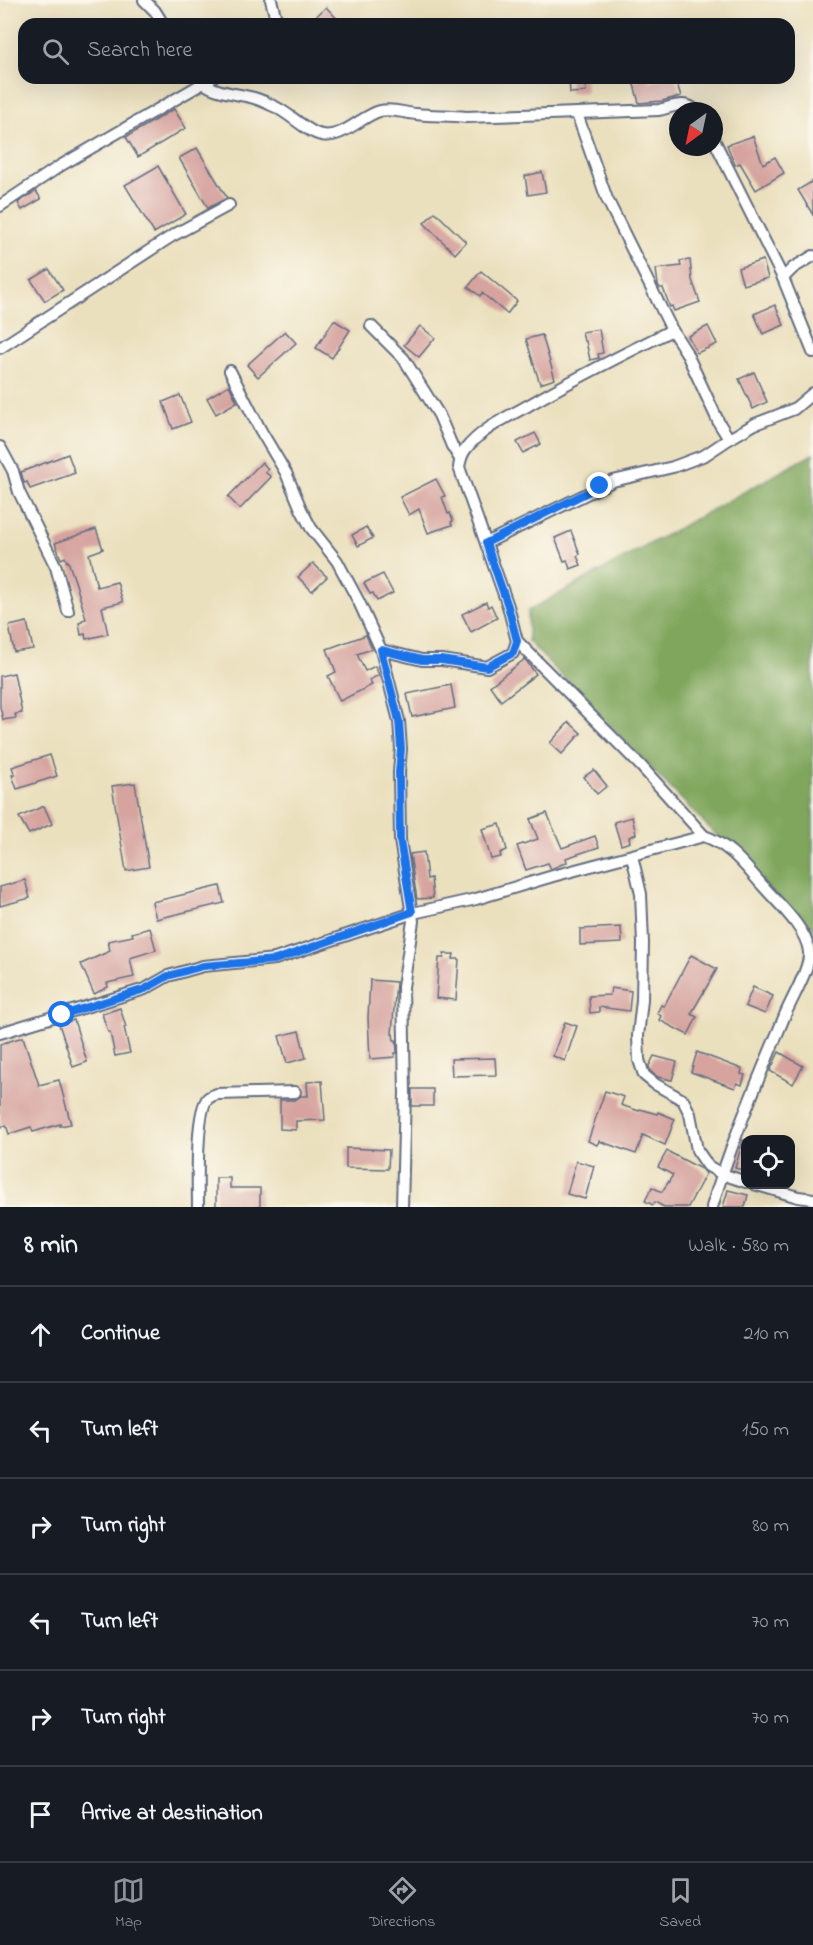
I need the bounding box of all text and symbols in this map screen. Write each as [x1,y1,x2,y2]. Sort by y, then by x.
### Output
search box [18,18,795,84]
icon: search [39,35,72,68]
text: Search here [87,35,192,67]
north arrow [669,102,723,156]
route end [586,472,612,498]
route start [48,1001,74,1027]
map controls [741,1135,795,1189]
button: locate [741,1135,795,1189]
text: 8 min [24,1227,78,1265]
text: Walk · 580 m [688,1232,789,1261]
icon: ahead [24,1318,57,1351]
text: Continue [81,1318,160,1350]
text: 210 m [744,1320,789,1349]
icon: left [24,1414,57,1447]
text: Turn left [81,1414,158,1446]
text: 150 m [742,1416,789,1445]
icon: right [24,1510,57,1543]
text: Turn right [81,1510,166,1542]
text: 80 m [752,1512,789,1541]
icon: left [24,1606,57,1639]
text: Turn left [81,1606,158,1638]
text: 70 m [752,1608,789,1637]
icon: right [24,1702,57,1735]
text: Turn right [81,1702,166,1734]
text: 70 m [752,1704,789,1733]
icon: arrive [24,1798,57,1831]
text: Arrive at destination [81,1798,263,1830]
tab: Map [112,1874,145,1934]
tab: Directions [369,1874,435,1934]
tab: Saved [659,1874,701,1934]

